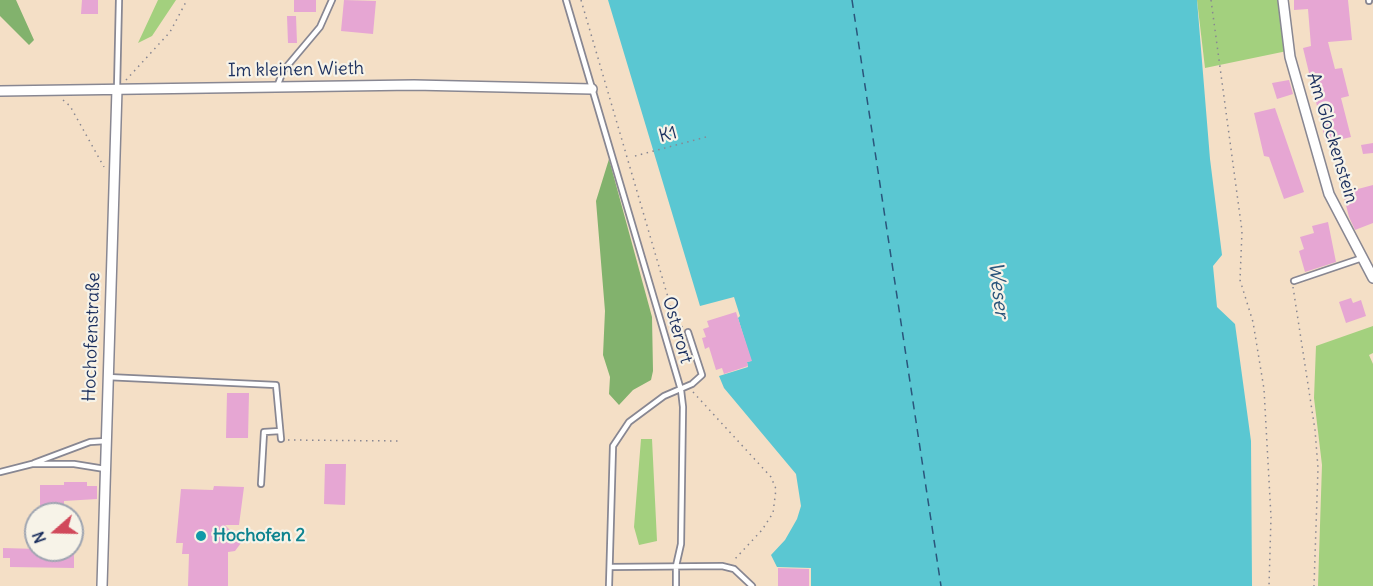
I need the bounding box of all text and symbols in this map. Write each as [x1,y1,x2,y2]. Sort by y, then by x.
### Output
street label: Im kleinen Wieth [228,58,364,82]
street label: Am Glockenstein [1302,70,1362,206]
street label: K1 [657,122,679,148]
water label: Weser [983,261,1013,319]
street label: Hochofenstraße [79,272,105,402]
street label: Osterort [657,294,697,366]
north arrow [24,502,84,562]
place label: Hochofen 2 [213,525,305,547]
text: N [28,529,50,546]
marker: Hochofen 2 [194,529,208,543]

